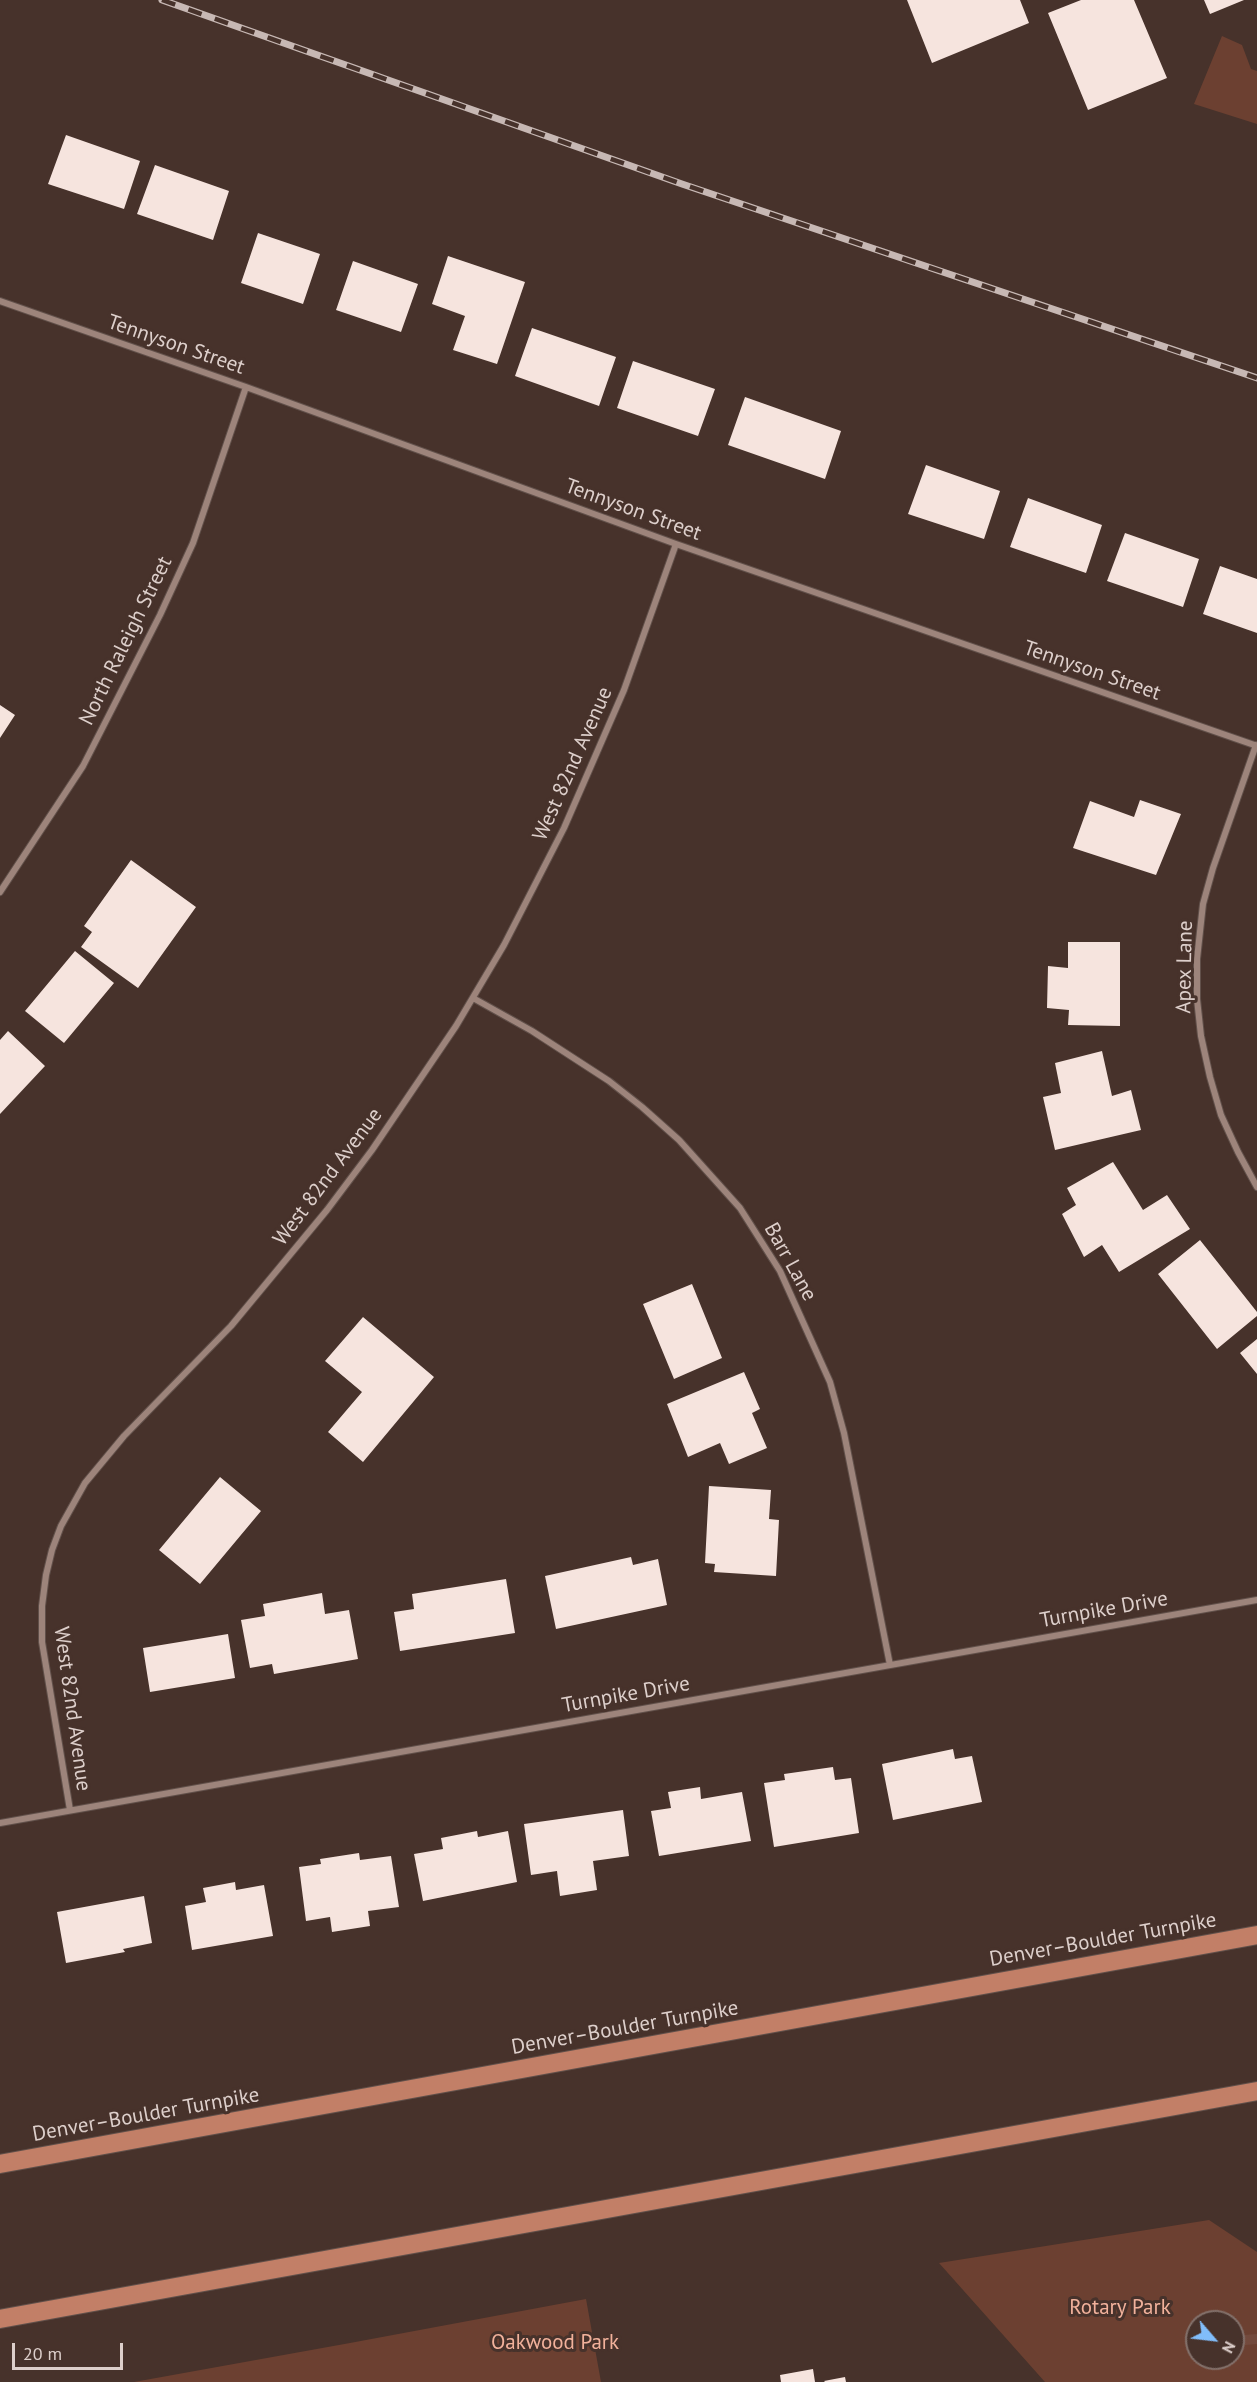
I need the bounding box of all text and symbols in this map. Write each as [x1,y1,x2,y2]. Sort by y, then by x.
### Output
street label: Tennyson Street [104,310,248,380]
street label: Tennyson Street [561,474,705,546]
street label: North Raleigh Street [74,553,178,729]
street label: Tennyson Street [1020,636,1164,706]
street label: West 82nd Avenue [528,683,618,845]
street label: Apex Lane [1172,920,1198,1014]
street label: West 82nd Avenue [268,1103,388,1251]
street label: Barr Lane [758,1218,822,1306]
street label: Turnpike Drive [1038,1586,1170,1634]
street label: West 82nd Avenue [48,1625,96,1793]
street label: Turnpike Drive [560,1671,692,1719]
street label: Denver–Boulder Turnpike [988,1908,1218,1972]
street label: Denver–Boulder Turnpike [510,1996,740,2060]
street label: Denver–Boulder Turnpike [31,2083,261,2147]
park label: Rotary Park [1069,2295,1171,2321]
north arrow [1185,2310,1245,2370]
park label: Oakwood Park [491,2330,619,2356]
scale bar [15,2331,126,2369]
text: N [1218,2338,1240,2357]
text: 20 m [23,2342,62,2365]

